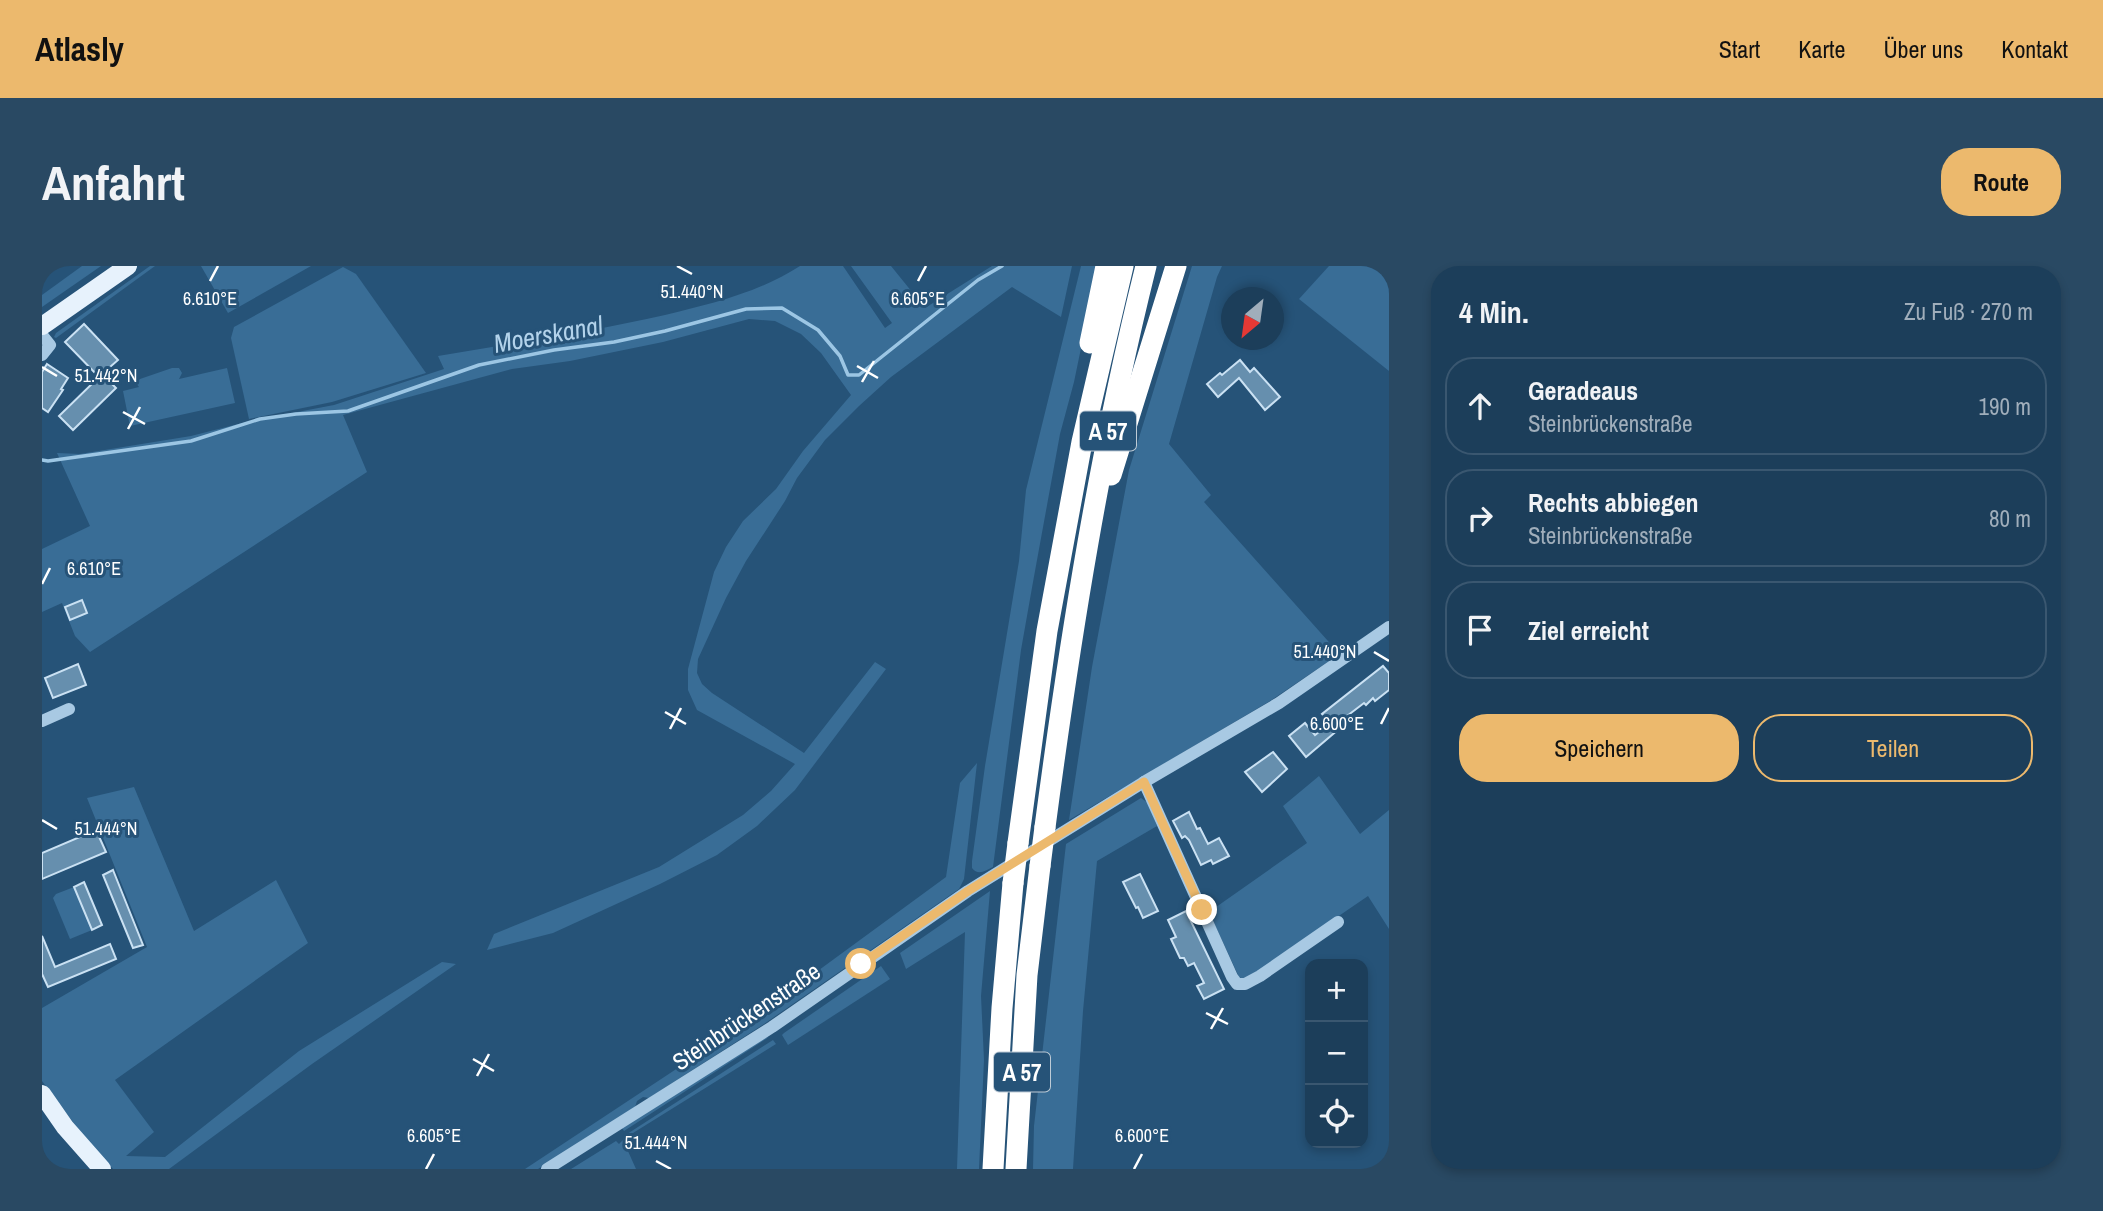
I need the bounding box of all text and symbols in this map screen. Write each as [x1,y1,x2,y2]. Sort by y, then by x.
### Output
text: Atlasly [35,27,124,71]
text: Start [1719,33,1760,65]
text: Karte [1798,33,1845,65]
text: Über uns [1883,33,1963,65]
text: Kontakt [2001,33,2068,65]
button: Route [1941,148,2061,216]
text: Anfahrt [42,149,185,215]
text: 51.440°N [661,279,724,304]
text: 6.610°E [183,286,237,311]
text: 6.605°E [891,286,945,311]
north arrow [1221,287,1284,350]
text: 4 Min. [1459,292,1529,332]
text: Zu Fuß · 270 m [1904,296,2033,327]
water label: Moerskanal [491,307,607,361]
text: 51.442°N [75,363,138,388]
text: Geradeaus [1528,373,1638,408]
icon: ahead [1461,387,1499,425]
text: 190 m [1979,391,2031,422]
text: Steinbrückenstraße [1528,408,1693,439]
road number: A 57 [1080,412,1136,450]
text: Rechts abbiegen [1528,485,1699,520]
icon: right [1461,499,1499,537]
text: 80 m [1989,503,2031,534]
text: Steinbrückenstraße [1528,520,1693,551]
text: 6.610°E [67,556,121,581]
icon: arrive [1461,611,1499,649]
text: Ziel erreicht [1528,613,1649,648]
text: 51.440°N [1294,639,1357,664]
text: 6.600°E [1310,711,1364,736]
button: Speichern [1459,714,1739,782]
button: Teilen [1753,714,2033,782]
text: 51.444°N [75,816,138,841]
route end [1186,894,1217,925]
route start [845,948,876,979]
street label: Steinbrückenstraße [666,955,826,1077]
map controls [1305,959,1368,1148]
button: + [1305,959,1368,1022]
button: − [1305,1022,1368,1085]
road number: A 57 [994,1052,1050,1092]
button: locate [1305,1085,1368,1148]
text: 6.605°E [407,1123,461,1148]
text: 6.600°E [1115,1123,1169,1148]
text: 51.444°N [625,1130,688,1155]

